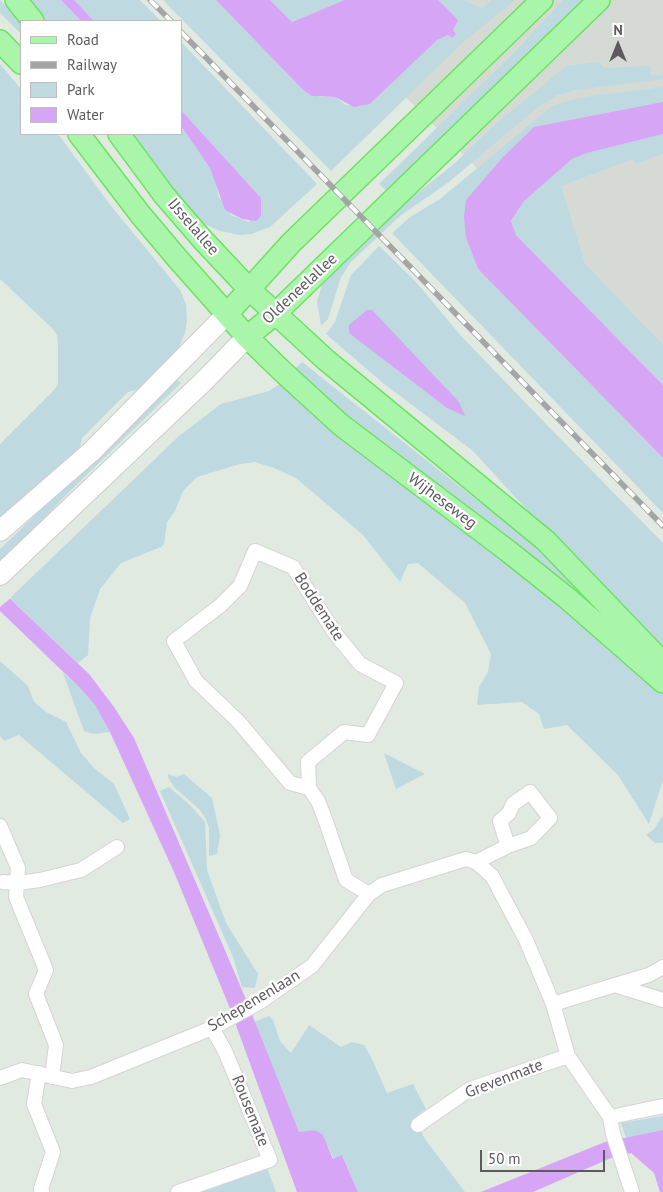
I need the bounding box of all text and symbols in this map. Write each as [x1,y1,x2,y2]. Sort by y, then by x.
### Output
legend [20,20,182,135]
north arrow [593,20,643,70]
text: N [613,21,623,39]
text: Road [67,30,99,49]
text: Railway [67,55,117,74]
text: Park [67,80,95,99]
text: Water [67,105,104,124]
street label: IJsselallee [163,195,223,259]
street label: Oldeneelallee [259,250,341,328]
street label: Wijheseweg [404,469,480,533]
street label: Boddemate [290,569,348,645]
street label: Schepenenlaan [204,966,304,1036]
street label: Grevenmate [462,1055,546,1103]
street label: Rousemate [227,1073,273,1149]
scale bar [483,1140,608,1172]
text: 50 m [488,1149,521,1168]

